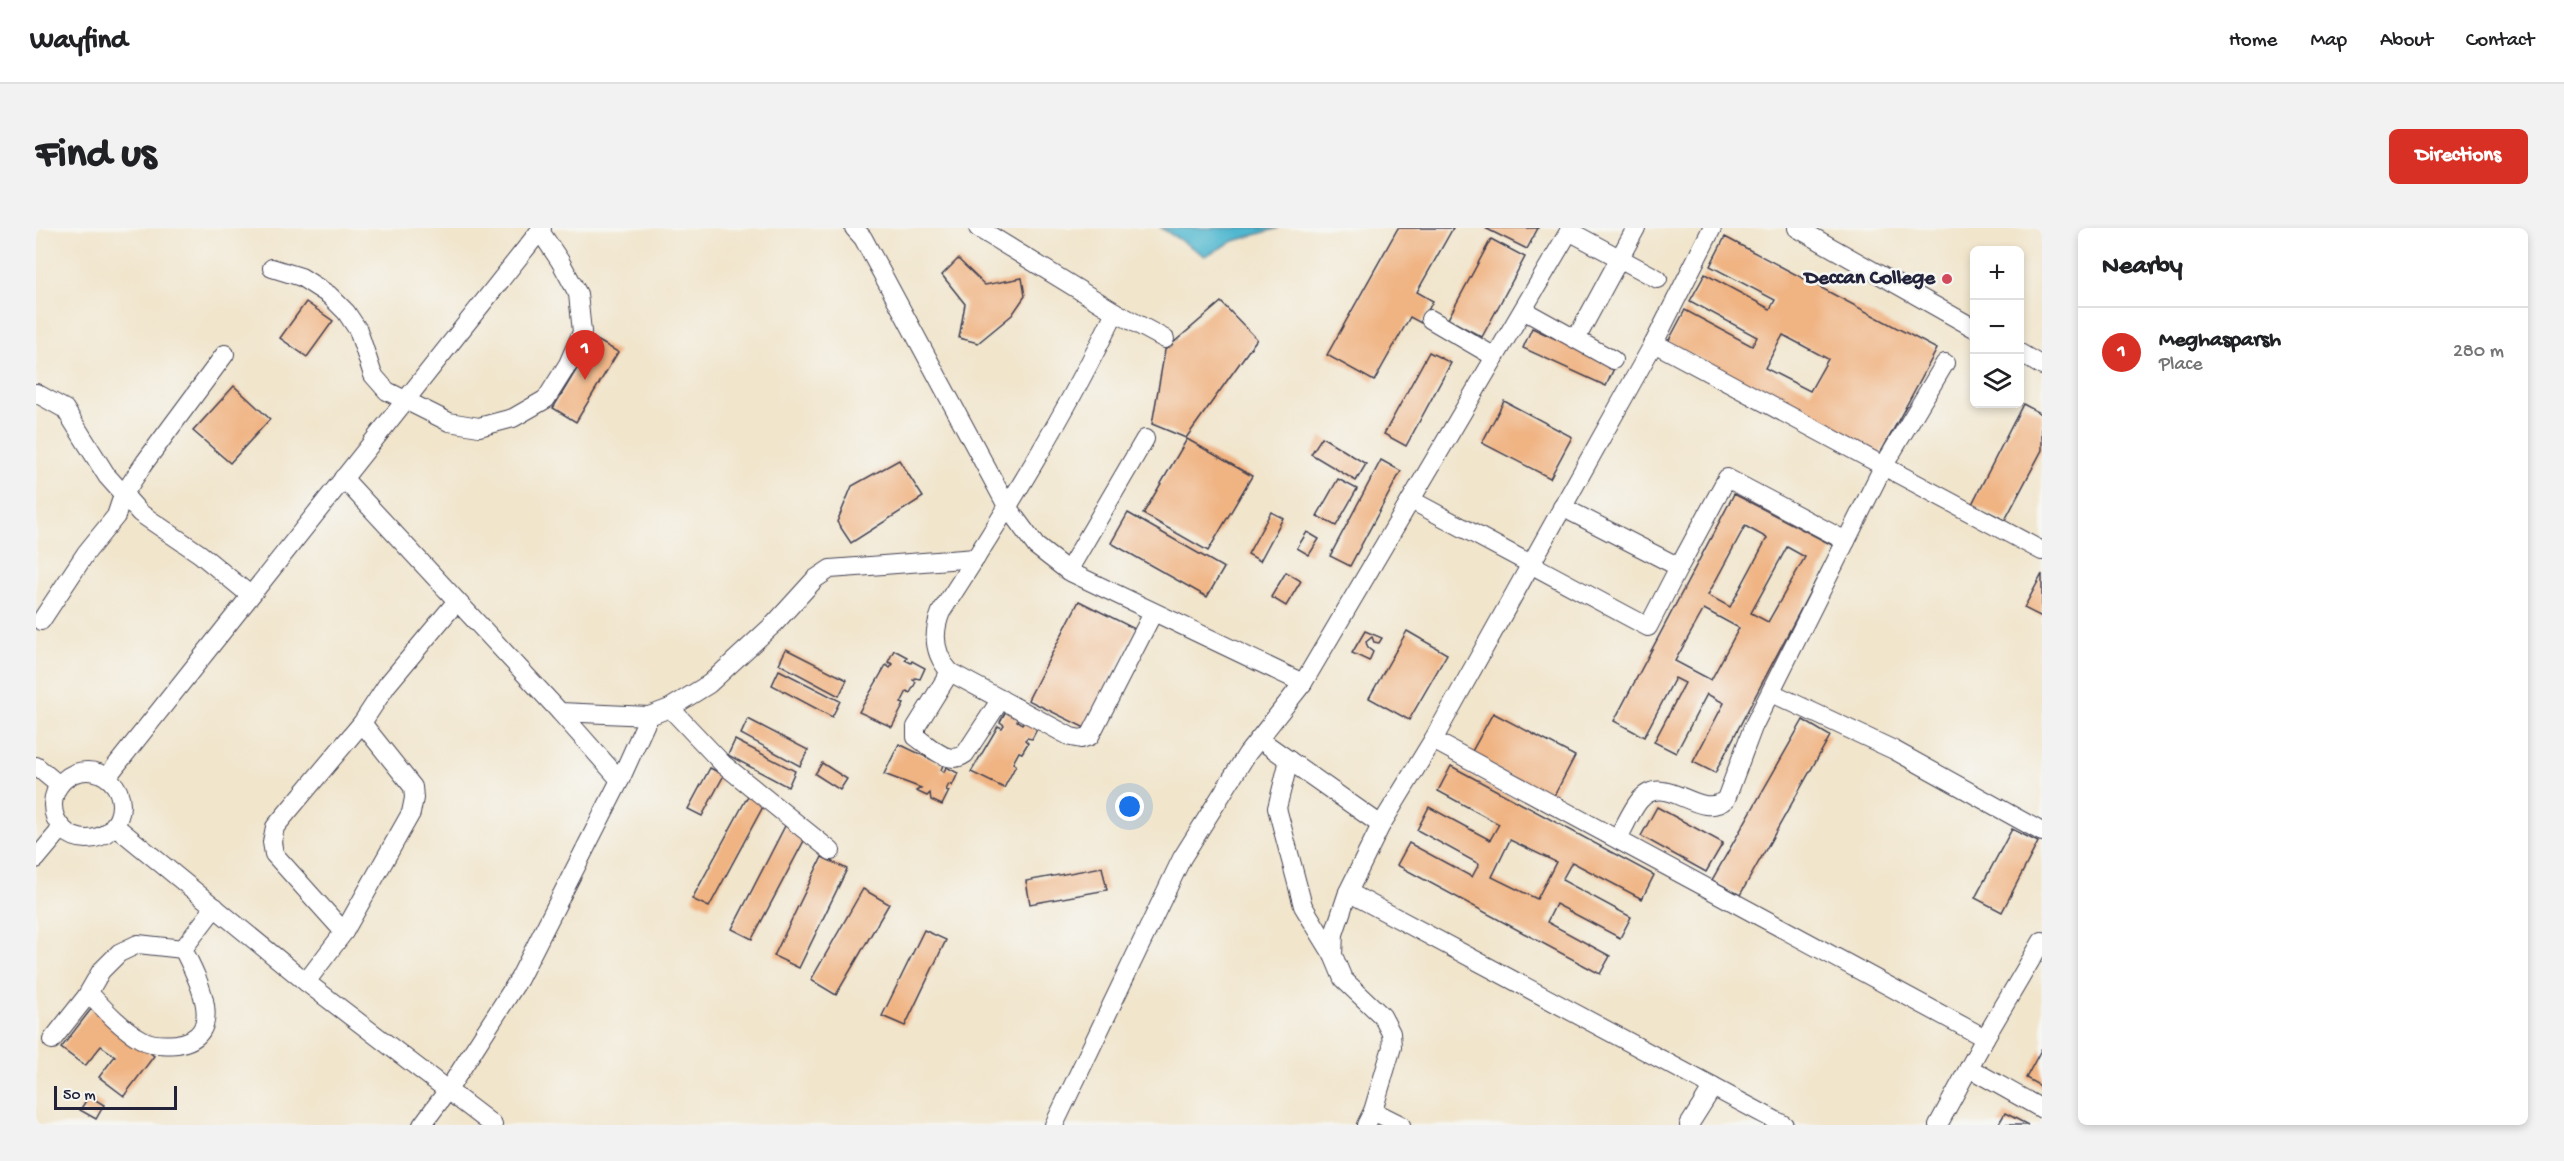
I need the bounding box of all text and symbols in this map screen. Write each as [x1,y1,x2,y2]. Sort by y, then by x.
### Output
text: Wayfind [30,25,127,58]
text: Home [2229,29,2277,54]
text: Map [2310,29,2347,54]
text: About [2380,29,2433,54]
text: Contact [2466,29,2534,54]
button: Directions [2389,129,2528,184]
text: Find us [36,132,156,181]
map controls [1970,246,2024,408]
button: + [1970,246,2024,300]
text: Nearby [2102,252,2183,283]
place label: Deccan College [1802,267,1936,292]
marker: Deccan College [1940,272,1954,286]
button: − [1970,300,2024,354]
text: Meghasparsh [2159,328,2281,354]
pin: 1 [566,330,604,380]
text: 1 [2117,341,2126,364]
text: 280 m [2453,341,2504,364]
button: layers [1970,354,2024,408]
text: Place [2159,354,2203,377]
your location [1115,792,1144,821]
scale bar [54,1083,177,1110]
text: 50 m [63,1087,96,1106]

